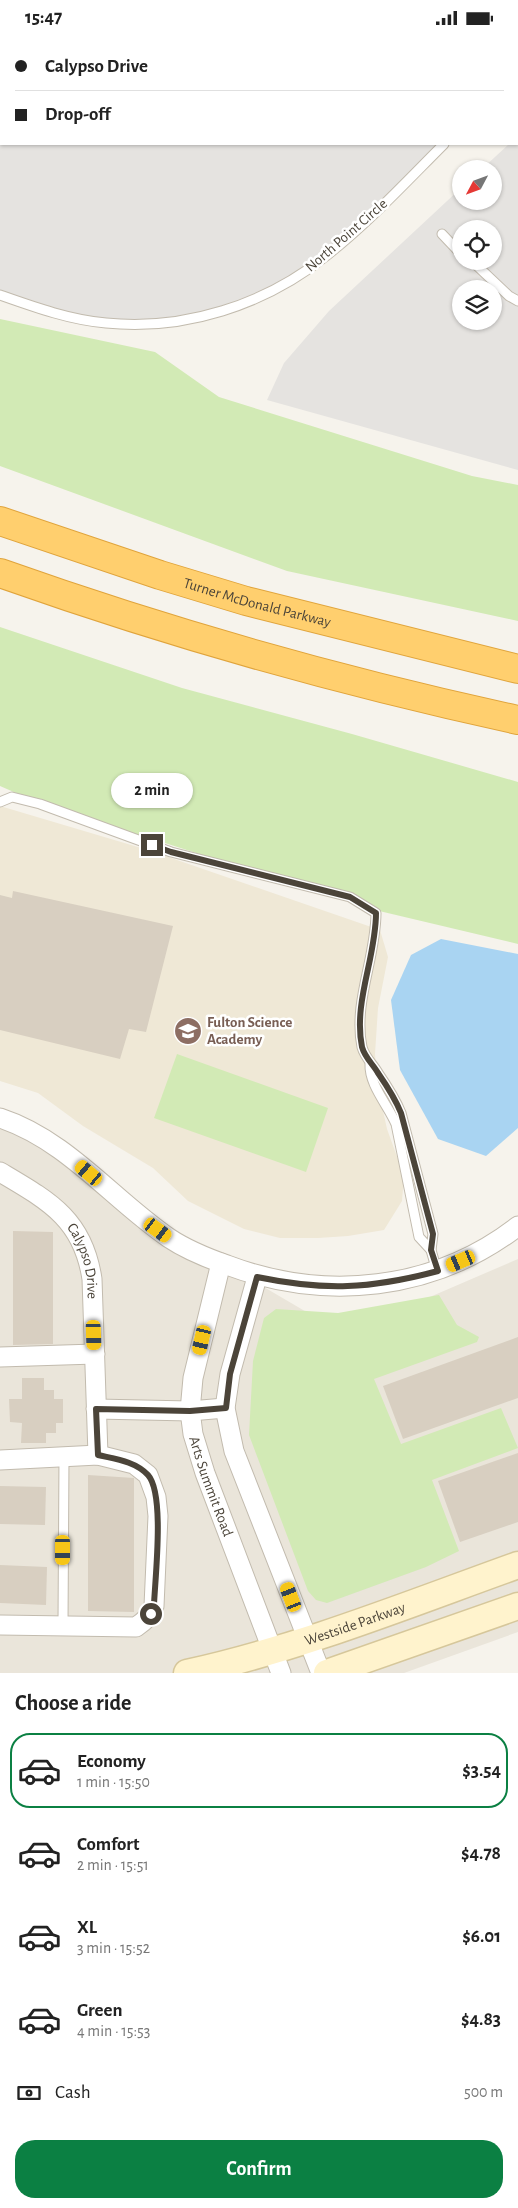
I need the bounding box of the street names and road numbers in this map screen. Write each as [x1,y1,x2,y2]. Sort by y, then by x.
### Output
street label: North Point Circle [303,196,390,275]
street label: Turner McDonald Parkway [182,576,333,630]
street label: Calypso Drive [64,1220,100,1299]
street label: Arts Summit Road [186,1434,236,1539]
street label: Westside Parkway [303,1600,408,1648]

